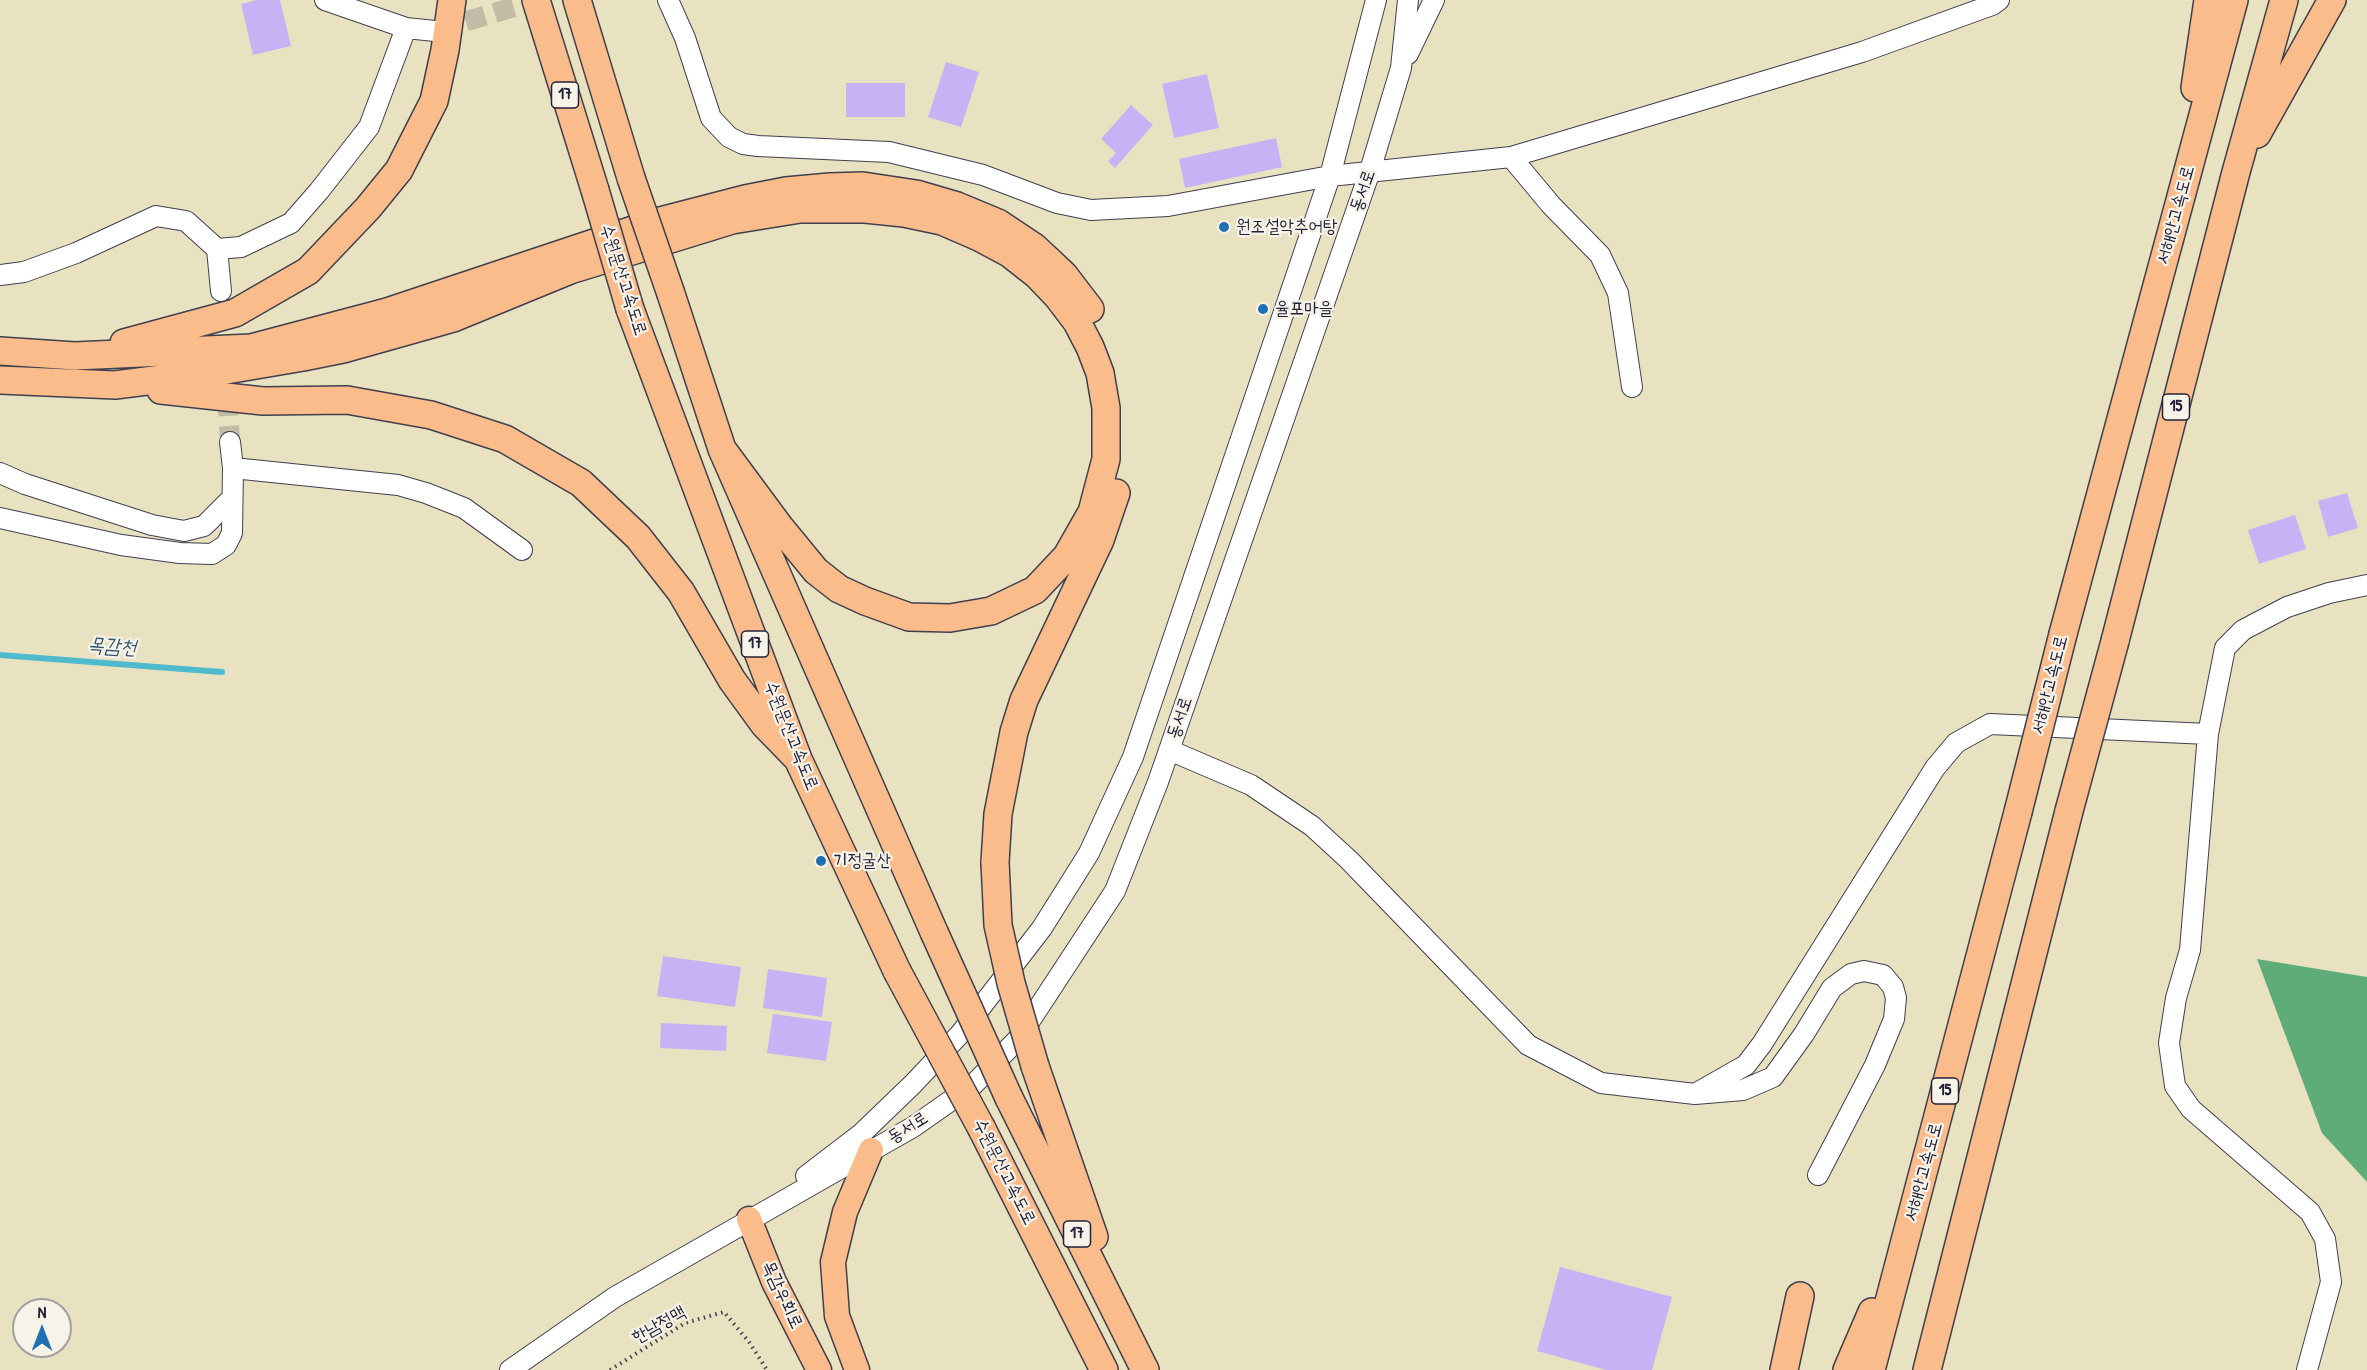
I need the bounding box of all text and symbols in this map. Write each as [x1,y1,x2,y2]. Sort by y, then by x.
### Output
road number: 17 [552,82,578,108]
street label: 서해안고속도로 [2152,163,2200,267]
street label: 동서로 [1346,167,1380,215]
place label: 원조설악추어탕 [1236,216,1337,238]
marker: 원조설악추어탕 [1217,220,1231,234]
street label: 수원문산고속도로 [595,222,651,338]
place label: 율포마을 [1275,298,1333,320]
marker: 율포마을 [1256,302,1270,316]
road number: 15 [2162,394,2190,420]
road number: 17 [742,631,768,657]
water label: 목감천 [87,633,137,661]
street label: 서해안고속도로 [2027,633,2073,737]
street label: 수원문산고속도로 [759,678,823,794]
street label: 동서로 [1163,694,1197,742]
place label: 기정굴산 [833,850,891,872]
marker: 기정굴산 [814,854,828,868]
road number: 15 [1932,1078,1958,1104]
street label: 동서로 [884,1107,932,1149]
street label: 수원문산고속도로 [968,1115,1040,1229]
street label: 서해안고속도로 [1900,1120,1948,1224]
road number: 17 [1064,1221,1090,1247]
street label: 목감우회로 [757,1258,807,1332]
north arrow [12,1298,72,1358]
text: N [38,1301,46,1323]
street label: 한남정맥 [628,1302,690,1348]

